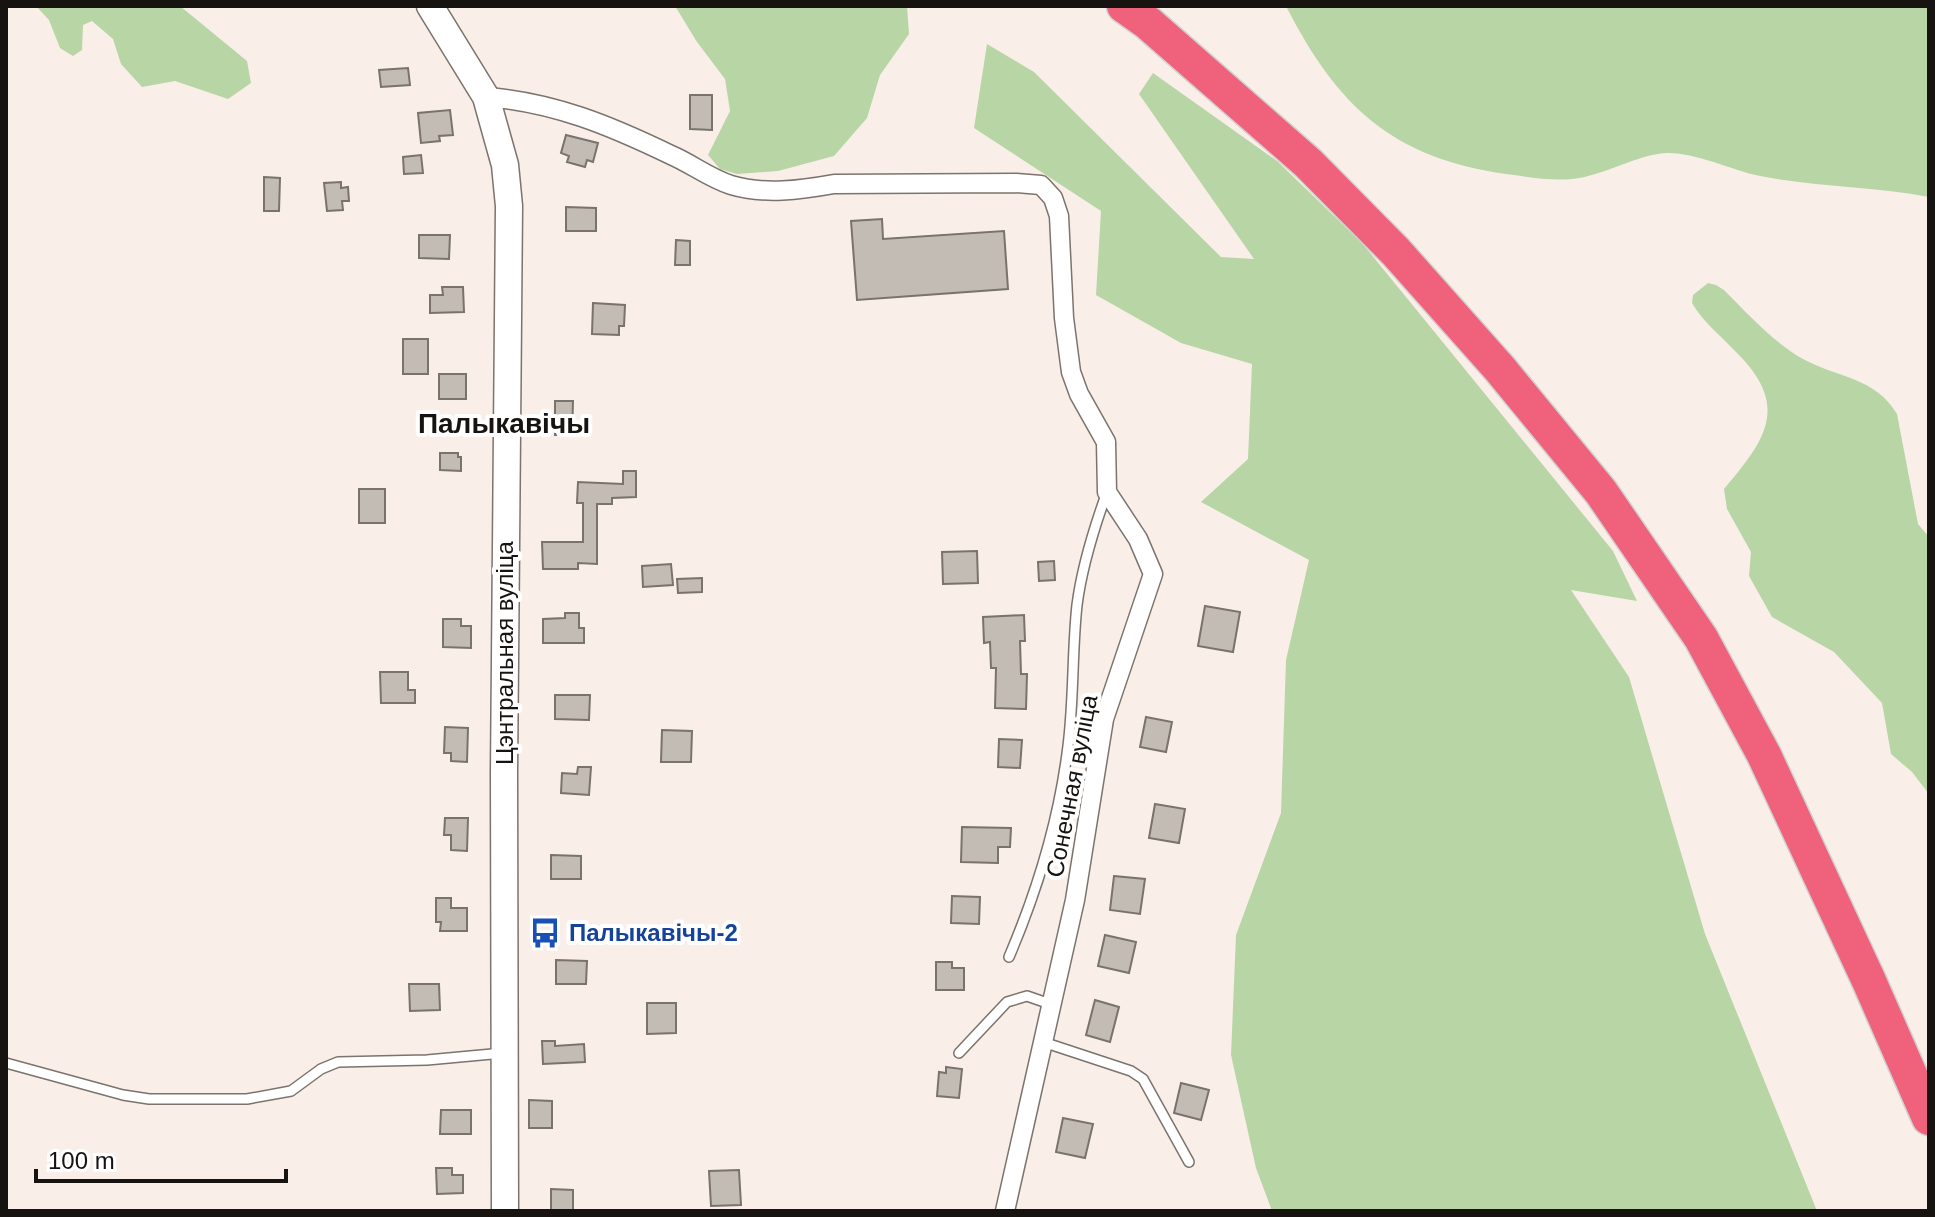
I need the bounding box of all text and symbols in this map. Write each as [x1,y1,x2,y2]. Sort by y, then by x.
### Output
district label: Палыкавічы [418,408,590,439]
street label: Цэнтральная вуліца [491,540,518,765]
street label: Сонечная вуліца [1041,692,1103,879]
bus stop icon: Палыкавічы-2 [528,916,562,950]
place label: Палыкавічы-2 [569,919,738,946]
scale bar [36,1133,286,1183]
text: 100 m [48,1147,115,1174]

